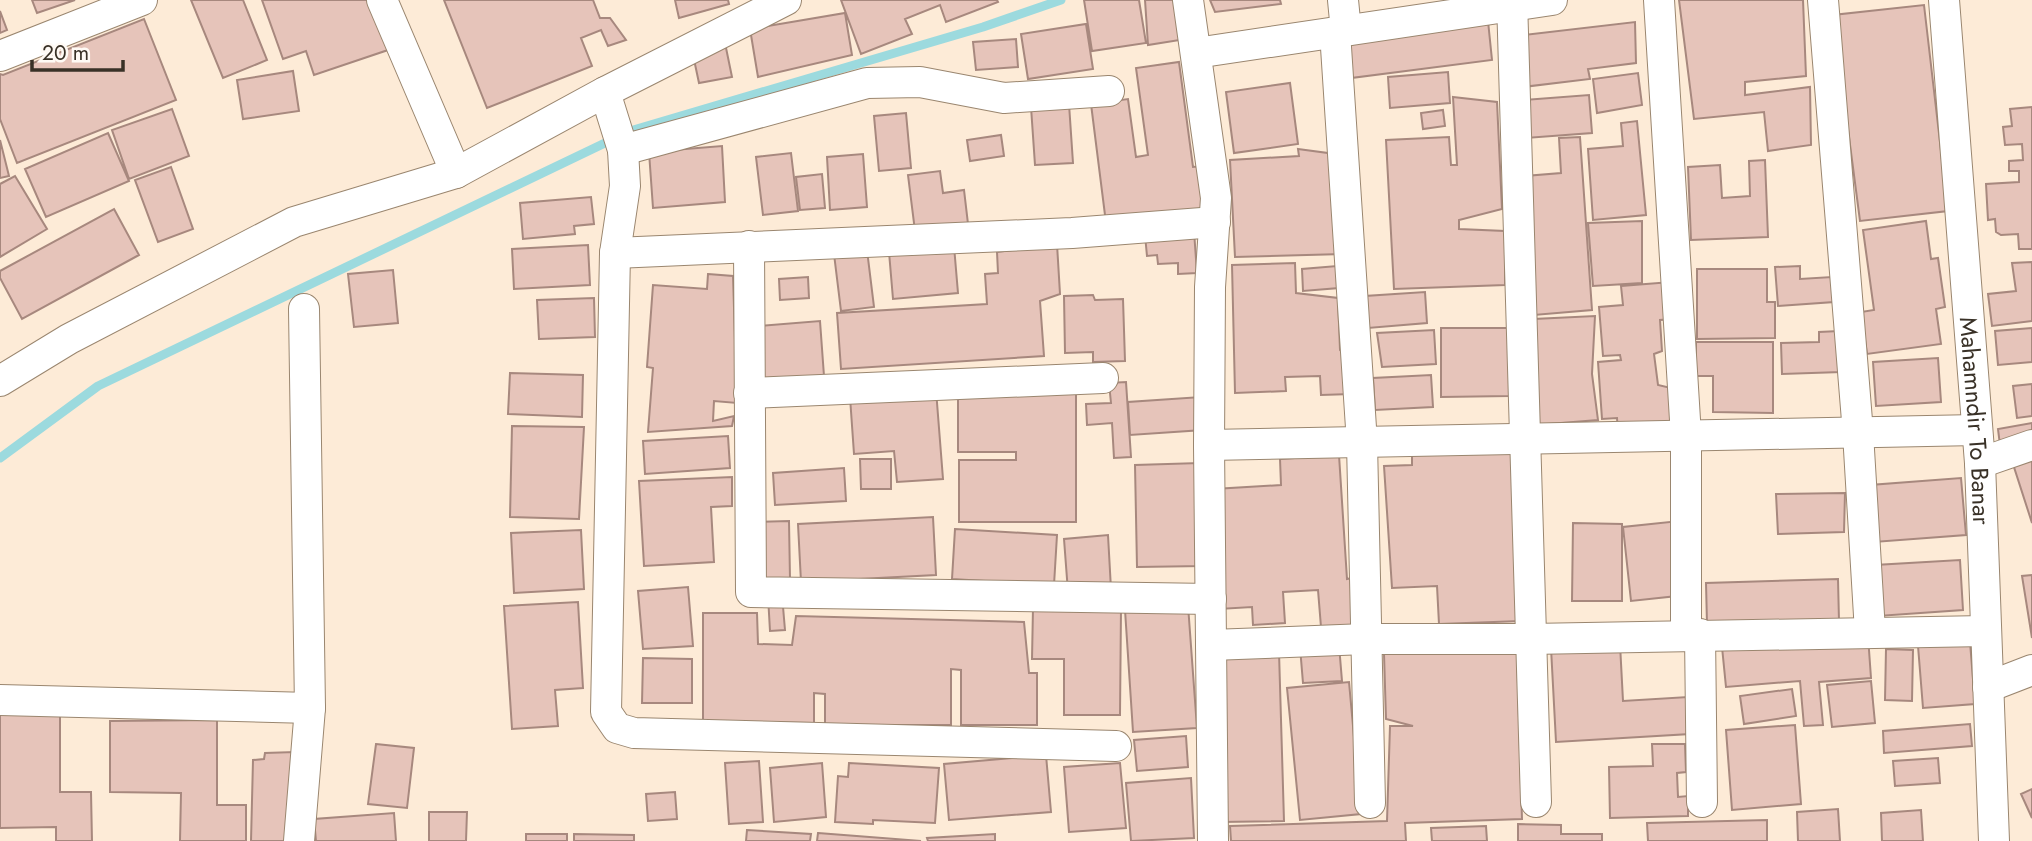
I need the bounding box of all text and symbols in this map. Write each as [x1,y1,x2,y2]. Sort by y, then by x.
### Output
scale bar [32,28,122,72]
text: 20 m [42,38,89,68]
street label: Mahamndir To Banar [1951,316,2000,526]

